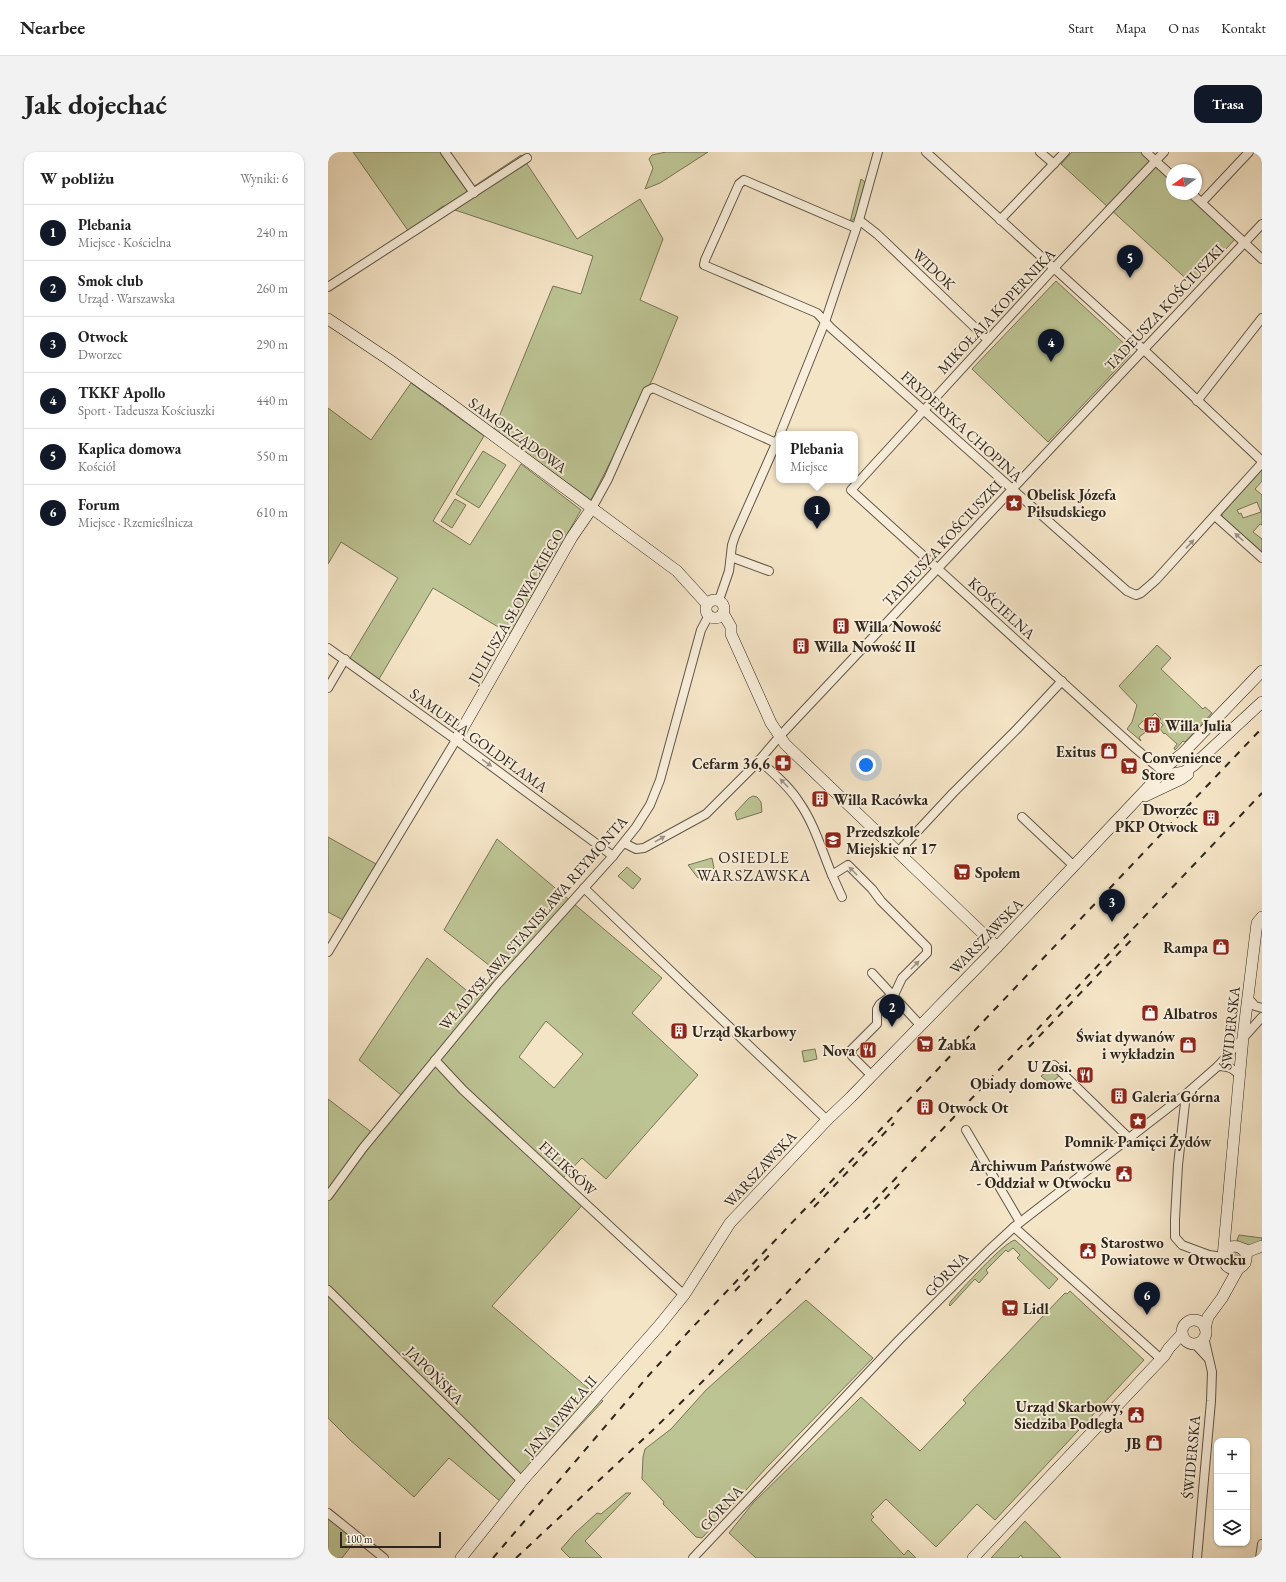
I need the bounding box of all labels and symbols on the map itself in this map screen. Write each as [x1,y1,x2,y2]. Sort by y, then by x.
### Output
north arrow [1166,164,1202,200]
street label: TADEUSZA KOŚCIUSZKI [1100,240,1228,374]
street label: WIDOK [909,244,960,294]
street label: MIKOŁAJA KOPERNIKA [933,244,1059,378]
pin: 5 [1117,245,1143,278]
pin: 4 [1038,329,1064,362]
street label: FRYDERYKA CHOPINA [897,366,1027,486]
street label: SAMORZĄDOWA [465,393,571,477]
street label: TADEUSZA KOŚCIUSZKI [878,476,1006,610]
place label: Obelisk Józefa Piłsudskiego [1027,485,1116,521]
place icon: Obelisk Józefa Piłsudskiego [1004,493,1024,513]
pin: 1 [804,496,830,529]
street label: JULIUSZA SŁOWACKIEGO [463,525,568,689]
one-way arrow [1233,533,1244,542]
one-way arrow [1185,539,1194,549]
street label: KOŚCIELNA [964,573,1040,644]
building icon: Willa Nowość [831,616,851,636]
place label: Willa Nowość [854,617,941,636]
building icon: Willa Nowość II [791,636,811,656]
place label: Willa Nowość II [814,637,916,656]
street label: SAMUELA GOLDFLAMA [406,684,552,797]
building icon: Willa Julia [1142,715,1162,735]
place label: Willa Julia [1165,716,1232,735]
shop icon: Exitus [1099,741,1119,761]
place label: Exitus [1056,742,1096,761]
place label: Convenience Store [1142,748,1222,784]
pharmacy icon: Cefarm 36,6 [773,753,793,773]
place label: Cefarm 36,6 [692,754,770,773]
your location [856,755,876,775]
supermarket icon: Convenience Store [1119,756,1139,776]
one-way arrow [482,759,492,767]
one-way arrow [779,778,789,788]
building icon: Willa Racówka [810,789,830,809]
place label: Willa Racówka [833,790,929,809]
place label: Dworzec PKP Otwock [1115,800,1199,836]
building icon: Dworzec PKP Otwock [1201,808,1221,828]
street label: WŁADYSŁAWA STANISŁAWA REYMONTA [435,811,632,1034]
place label: Przedszkole Miejskie nr 17 [846,822,936,858]
school or university icon: Przedszkole Miejskie nr 17 [823,830,843,850]
one-way arrow [654,836,666,843]
district label: OSIEDLE WARSZAWSKA [697,847,811,886]
supermarket icon: Społem [952,862,972,882]
place label: Społem [975,863,1020,882]
one-way arrow [848,866,858,876]
pin: 3 [1099,889,1125,922]
street label: WARSZAWSKA [945,894,1027,978]
shop icon: Rampa [1211,937,1231,957]
place label: Rampa [1163,938,1208,957]
one-way arrow [910,960,920,970]
street label: ŚWIDERSKA [1216,985,1244,1071]
pin: 2 [879,994,905,1027]
shop icon: Albatros [1140,1003,1160,1023]
place label: Albatros [1162,1004,1217,1023]
building icon: Urząd Skarbowy [669,1021,689,1041]
place label: Urząd Skarbowy [692,1022,797,1041]
place label: Świat dywanów i wykładzin [1076,1027,1176,1063]
supermarket icon: Żabka [915,1034,935,1054]
place label: Żabka [938,1035,977,1054]
shop icon: Świat dywanów i wykładzin [1178,1035,1198,1055]
restaurant icon: Nova [858,1040,878,1060]
place label: Nova [822,1041,855,1060]
place label: U Zosi. Obiady domowe [970,1057,1072,1093]
restaurant icon: U Zosi. Obiady domowe [1075,1065,1095,1085]
building icon: Galeria Górna [1109,1086,1129,1106]
place label: Galeria Górna [1132,1087,1220,1106]
building icon: Otwock Ot [915,1097,935,1117]
place label: Otwock Ot [938,1098,1009,1117]
place icon: Pomnik Pamięci Żydów [1128,1111,1148,1131]
street label: WARSZAWSKA [720,1126,801,1211]
place label: Pomnik Pamięci Żydów [1064,1132,1212,1151]
street label: FELIKSÓW [535,1137,601,1200]
place label: Archiwum Państwowe - Oddział w Otwocku [969,1156,1112,1192]
public building icon: Archiwum Państwowe - Oddział w Otwocku [1114,1164,1134,1184]
place label: Starostwo Powiatowe w Otwocku [1101,1233,1247,1269]
public building icon: Starostwo Powiatowe w Otwocku [1078,1241,1098,1261]
street label: GÓRNA [920,1247,972,1301]
pin: 6 [1134,1282,1160,1315]
supermarket icon: Lidl [1000,1298,1020,1318]
place label: Lidl [1023,1299,1050,1318]
street label: JAPOŃSKA [400,1340,469,1409]
street label: JANA PAWŁA II [518,1371,601,1462]
place label: Urząd Skarbowy, Siedziba Podległa [1014,1397,1123,1433]
public building icon: Urząd Skarbowy, Siedziba Podległa [1126,1405,1146,1425]
street label: ŚWIDERSKA [1178,1414,1204,1500]
shop icon: JB [1144,1433,1164,1453]
place label: JB [1124,1434,1141,1453]
street label: GÓRNA [695,1481,747,1535]
scale bar [340,1530,441,1549]

